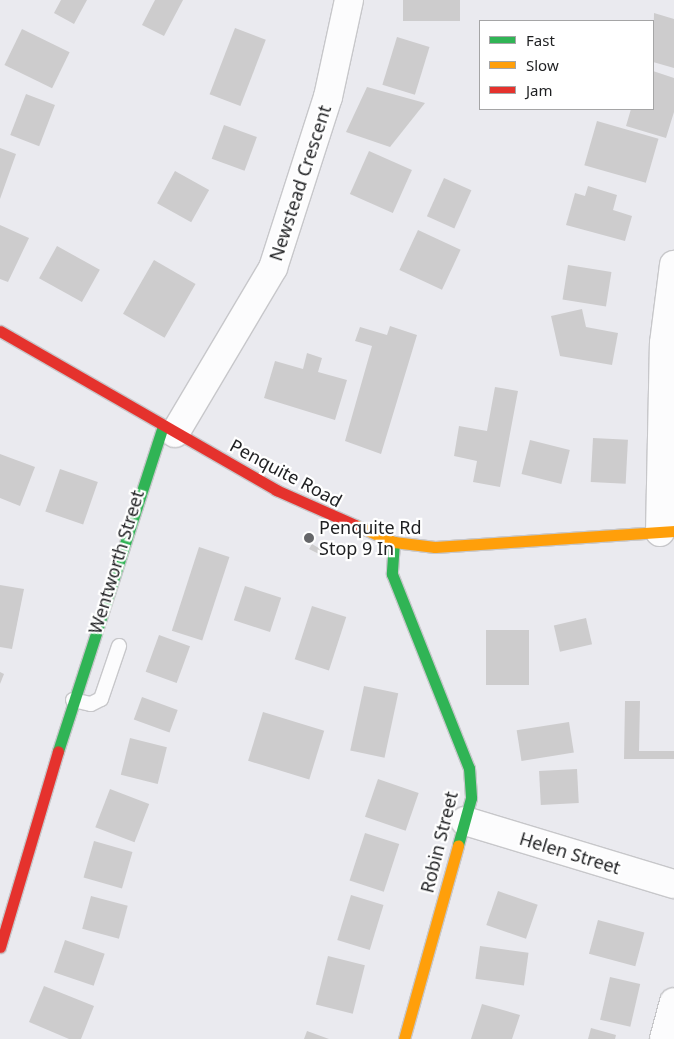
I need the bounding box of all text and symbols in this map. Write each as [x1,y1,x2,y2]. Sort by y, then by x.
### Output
legend [479,20,654,110]
text: Fast [526,30,555,50]
text: Slow [526,55,559,75]
text: Jam [526,80,553,100]
street label: Newstead Crescent [265,102,335,264]
street label: Penquite Road [226,434,346,512]
street label: Wentworth Street [84,488,148,636]
place label: Penquite Rd Stop 9 In [319,517,422,560]
marker: Penquite Rd Stop 9 In [303,532,315,544]
street label: Robin Street [416,789,462,895]
street label: Helen Street [517,827,623,879]

